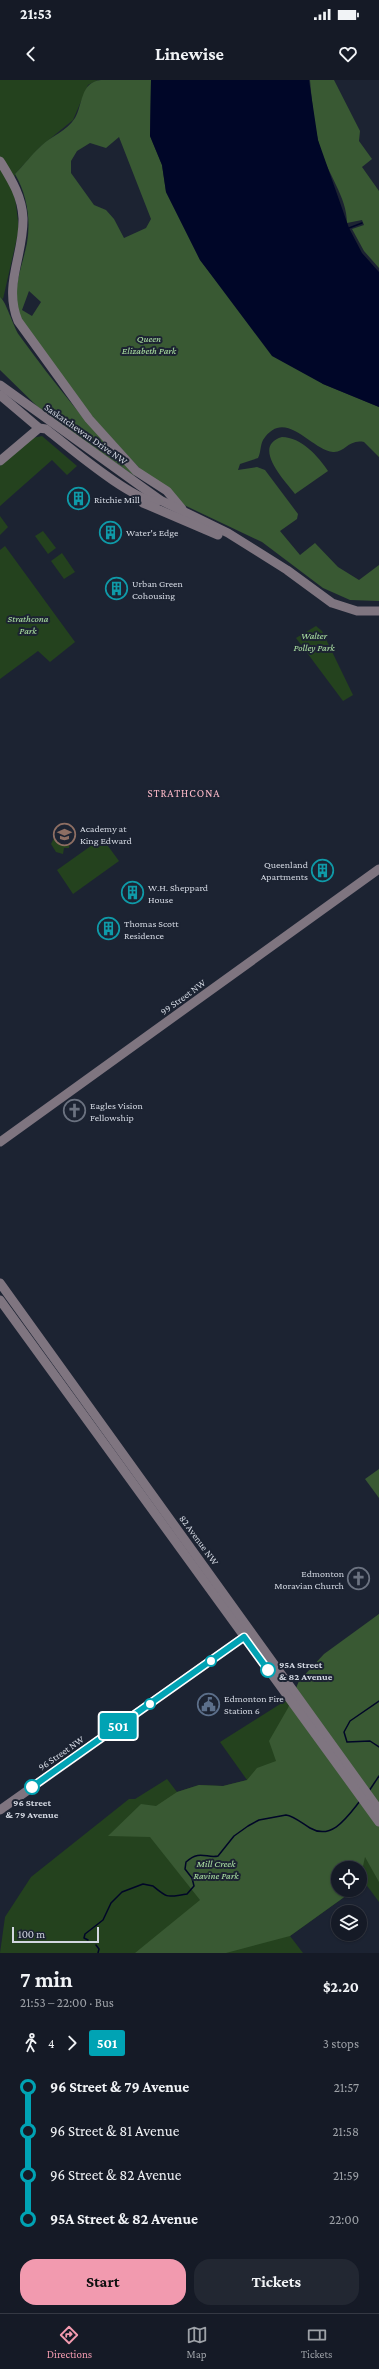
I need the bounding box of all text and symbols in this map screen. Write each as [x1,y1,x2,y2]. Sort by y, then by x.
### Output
text: 21:53 [20,6,52,22]
icon: back [20,43,42,65]
icon: heart [337,43,359,65]
text: Linewise [155,44,224,64]
park label: Queen Elizabeth Park [122,333,177,356]
street label: Saskatchewan Drive NW [43,401,130,467]
building icon: Ritchie Mill [65,486,91,512]
place label: Ritchie Mill [94,494,140,505]
building icon: Water's Edge [97,519,123,545]
place label: Water's Edge [126,527,179,538]
building icon: Urban Green Cohousing [103,576,129,602]
place label: Urban Green Cohousing [132,578,183,601]
park label: Strathcona Park [8,613,49,636]
park label: Walter Polley Park [293,630,335,653]
district label: STRATHCONA [147,787,221,799]
school or university icon: Academy at King Edward [51,821,77,847]
place label: Academy at King Edward [80,823,132,846]
building icon: Queenland Apartments [310,857,336,883]
place label: Queenland Apartments [261,859,309,882]
building icon: W.H. Sheppard House [120,880,146,906]
place label: W.H. Sheppard House [148,882,209,905]
building icon: Thomas Scott Residence [95,916,121,942]
place label: Thomas Scott Residence [124,918,179,941]
street label: 99 Street NW [158,976,208,1017]
church icon: Eagles Vision Fellowship [61,1098,87,1124]
place label: Eagles Vision Fellowship [90,1100,143,1123]
street label: 82 Avenue NW [177,1513,221,1568]
church icon: Edmonton Moravian Church [346,1566,372,1592]
place label: Edmonton Moravian Church [274,1568,345,1591]
unlabelled marker [205,1655,217,1667]
place label: 95A Street & 82 Avenue [279,1659,333,1682]
marker: 95A Street & 82 Avenue [260,1662,276,1678]
public building icon: Edmonton Fire Station 6 [195,1691,221,1717]
place label: Edmonton Fire Station 6 [224,1693,284,1716]
unlabelled marker [144,1698,156,1710]
line badge: 501 [95,1713,141,1739]
text: 501 [108,1718,128,1734]
street label: 96 Street NW [36,1733,87,1773]
marker: 96 Street & 79 Avenue [24,1779,40,1795]
place label: 96 Street & 79 Avenue [6,1797,59,1820]
park label: Mill Creek Ravine Park [193,1858,239,1881]
map controls [331,1861,367,1941]
button: locate [331,1861,367,1897]
button: layers [331,1905,367,1941]
scale bar [12,1925,99,1944]
text: 100 m [18,1928,45,1940]
text: 7 min [20,1967,73,1992]
text: $2.20 [323,1979,359,1995]
text: 21:53 – 22:00 · Bus [20,1995,114,2010]
icon: walk [20,2032,42,2054]
icon: forward [61,2032,83,2054]
text: 501 [97,2035,117,2051]
text: 4 [48,2036,55,2051]
text: 3 stops [323,2036,359,2051]
text: 96 Street & 79 Avenue [50,2079,189,2095]
text: 21:57 [334,2080,359,2095]
text: 96 Street & 81 Avenue [50,2123,179,2139]
text: 21:58 [332,2124,359,2139]
text: 96 Street & 82 Avenue [50,2167,181,2183]
text: 21:59 [333,2168,359,2183]
text: 95A Street & 82 Avenue [50,2211,198,2227]
text: 22:00 [329,2212,359,2227]
button: Start [20,2259,186,2305]
button: Tickets [194,2259,359,2305]
tab: Directions [47,2324,92,2360]
tab: Map [186,2324,208,2360]
tab: Tickets [301,2324,332,2360]

